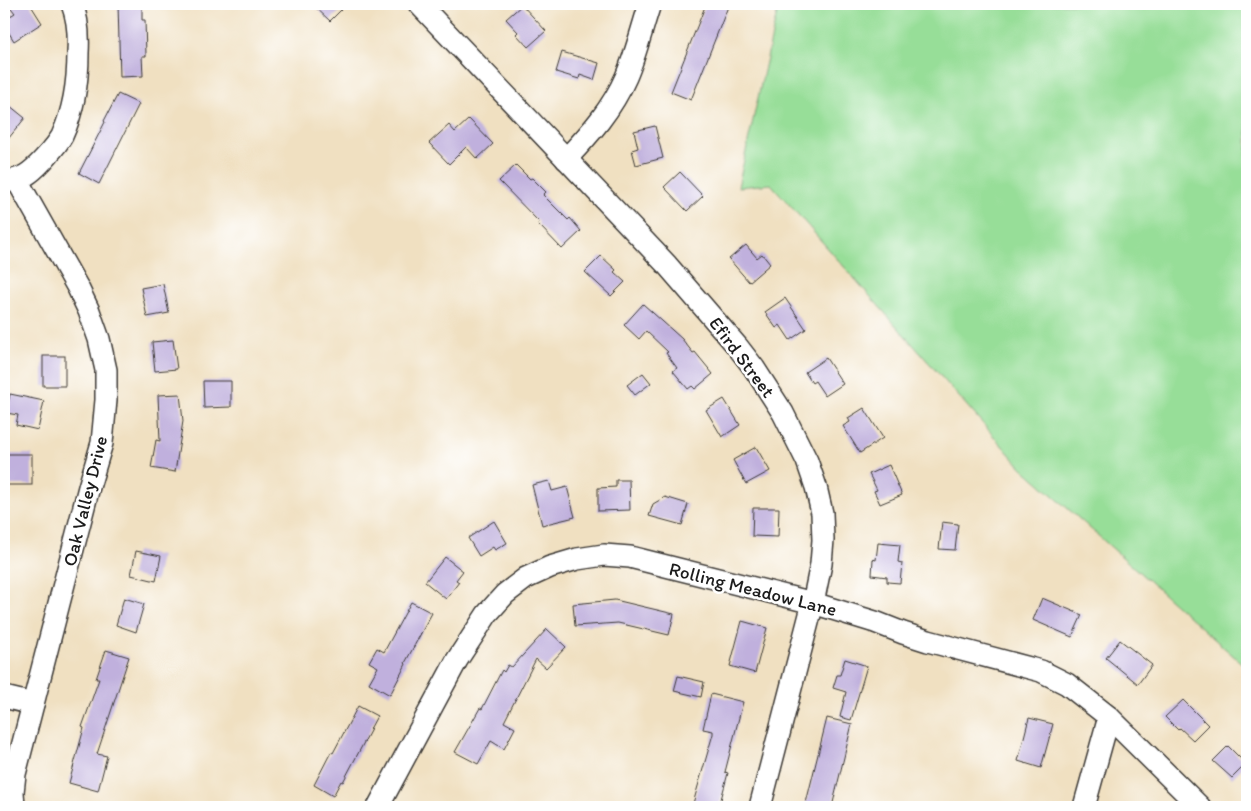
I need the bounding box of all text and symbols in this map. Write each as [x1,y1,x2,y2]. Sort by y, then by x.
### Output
street label: Efird Street [704,312,780,402]
street label: Oak Valley Drive [58,433,112,569]
street label: Rolling Meadow Lane [667,557,839,621]

